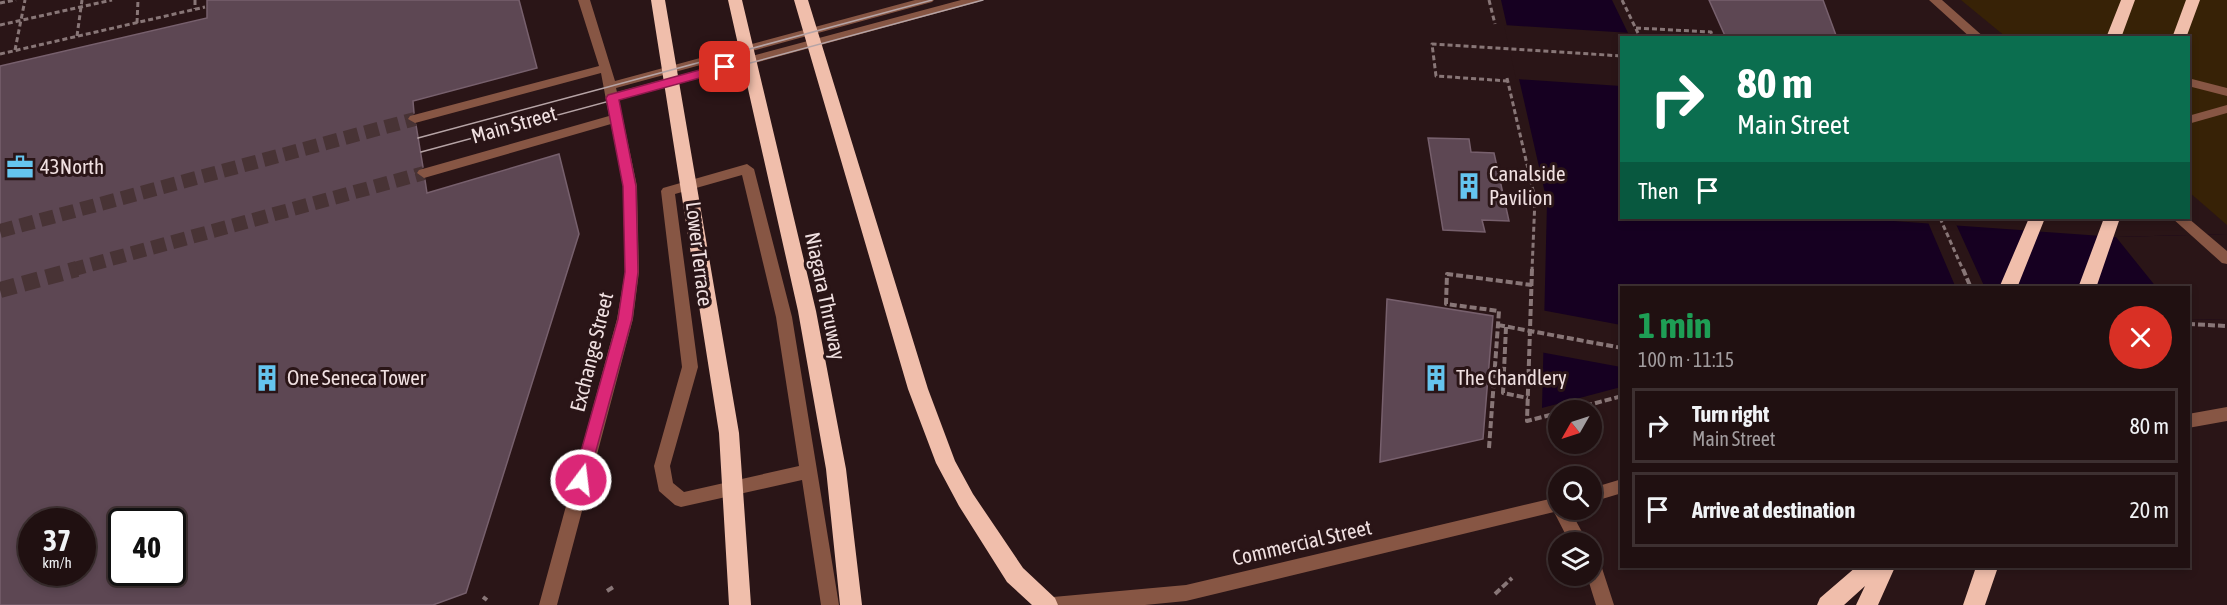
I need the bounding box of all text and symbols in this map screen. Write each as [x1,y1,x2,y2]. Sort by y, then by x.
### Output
pin [699,41,750,92]
icon: arrive [708,50,741,83]
text: 80 m [1737,59,1812,107]
icon: right [1638,60,1716,138]
street label: Main Street [468,100,559,148]
text: Main Street [1737,109,1850,140]
office icon: 43North [5,152,35,182]
place label: 43North [40,154,104,178]
place label: Canalside Pavilion [1489,161,1565,209]
building icon: Canalside Pavilion [1454,171,1484,201]
icon: arrive [1691,174,1724,207]
text: Then [1638,178,1679,204]
street label: Lower Terrace [682,200,718,308]
street label: Niagara Thruway [801,230,851,362]
street label: Exchange Street [565,290,617,414]
text: 1 min [1638,304,1712,346]
button: close [2109,306,2172,369]
text: 100 m · 11:15 [1638,348,1734,371]
building icon: One Seneca Tower [252,363,282,393]
building icon: The Chandlery [1421,363,1451,393]
place label: One Seneca Tower [287,365,427,389]
place label: The Chandlery [1456,365,1567,389]
north arrow [1548,400,1602,454]
map controls [1548,400,1602,586]
text: Turn right [1692,401,1769,427]
icon: right [1641,409,1674,442]
text: 80 m [2129,413,2169,439]
text: Main Street [1692,427,1776,450]
position arrow [549,448,613,512]
button: search [1548,466,1602,520]
icon: arrive [1641,493,1674,526]
text: Arrive at destination [1692,497,1855,523]
text: 20 m [2129,497,2169,523]
speed limit sign: 40 [108,508,186,586]
street label: Commercial Street [1230,514,1374,570]
text: 37 [43,523,71,557]
button: layers [1548,532,1602,586]
text: km/h [42,554,72,571]

